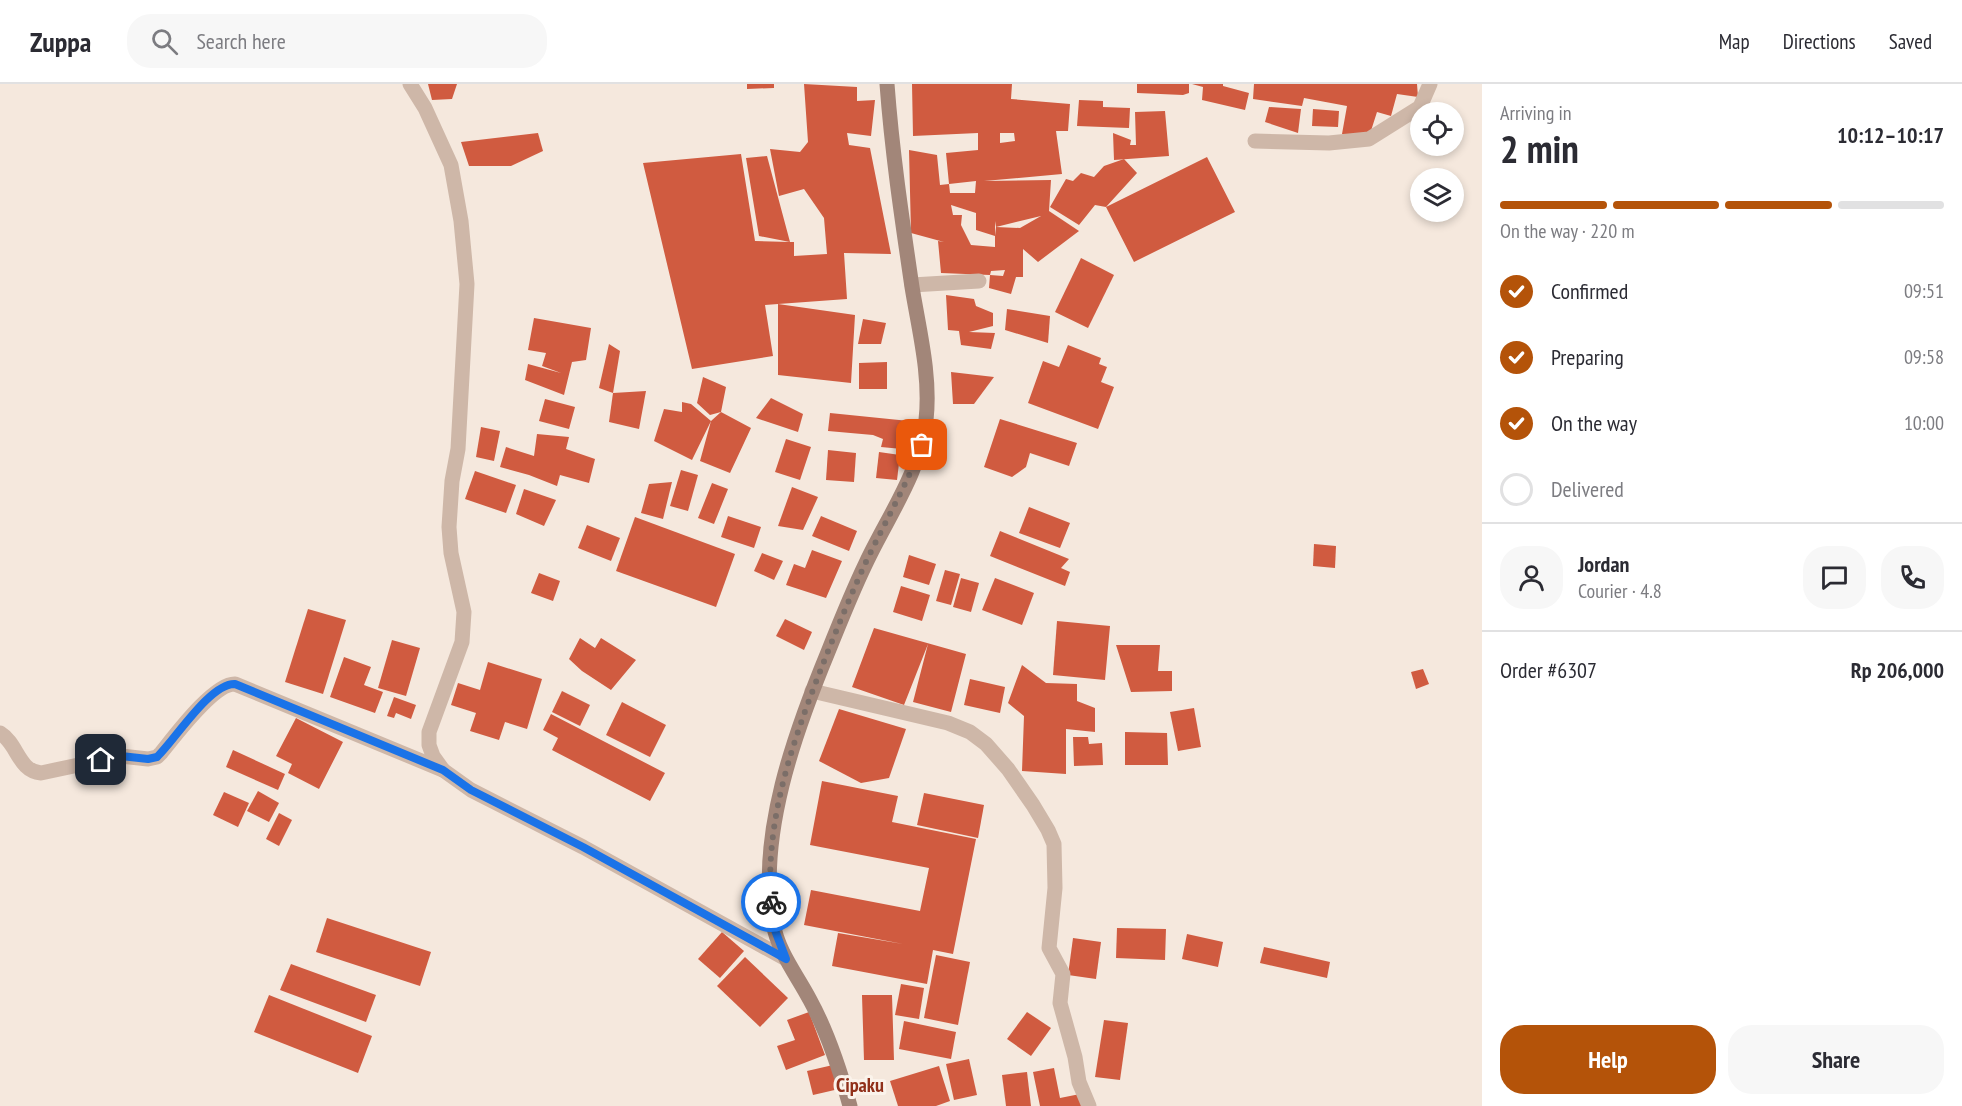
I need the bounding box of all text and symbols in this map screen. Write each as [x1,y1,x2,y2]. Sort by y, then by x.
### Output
search box [127,14,547,68]
text: Zuppa [30,23,91,60]
icon: search [148,25,181,58]
text: Search here [196,27,286,55]
text: Map [1719,28,1750,55]
text: Directions [1783,28,1856,55]
text: Saved [1889,28,1932,55]
text: Arriving in [1500,100,1572,126]
map controls [1410,102,1464,222]
button: locate [1410,102,1464,156]
text: 10:12–10:17 [1837,121,1944,149]
text: 2 min [1500,123,1579,174]
button: layers [1410,168,1464,222]
text: On the way · 220 m [1500,218,1635,244]
icon: check [1500,275,1533,308]
text: Confirmed [1551,277,1628,305]
text: 09:51 [1904,278,1944,304]
icon: check [1500,341,1533,374]
text: Preparing [1551,343,1624,371]
text: 09:58 [1904,344,1944,370]
icon: check [1500,407,1533,440]
text: On the way [1551,409,1637,437]
text: 10:00 [1904,410,1944,436]
pin [896,419,947,470]
icon: bag [905,428,938,461]
text: Delivered [1551,475,1624,503]
button: person [1500,546,1563,609]
button: chat [1803,546,1866,609]
button: phone [1881,546,1944,609]
text: Jordan [1578,550,1629,578]
text: Courier · 4.8 [1578,578,1662,604]
text: Order #6307 [1500,656,1597,684]
text: Rp 206,000 [1851,656,1944,684]
pin [75,734,126,785]
icon: home [84,743,117,776]
courier [741,872,801,932]
icon: bike [755,886,788,919]
button: Help [1500,1025,1716,1094]
button: Share [1728,1025,1944,1094]
district label: Cipaku [836,1072,884,1098]

